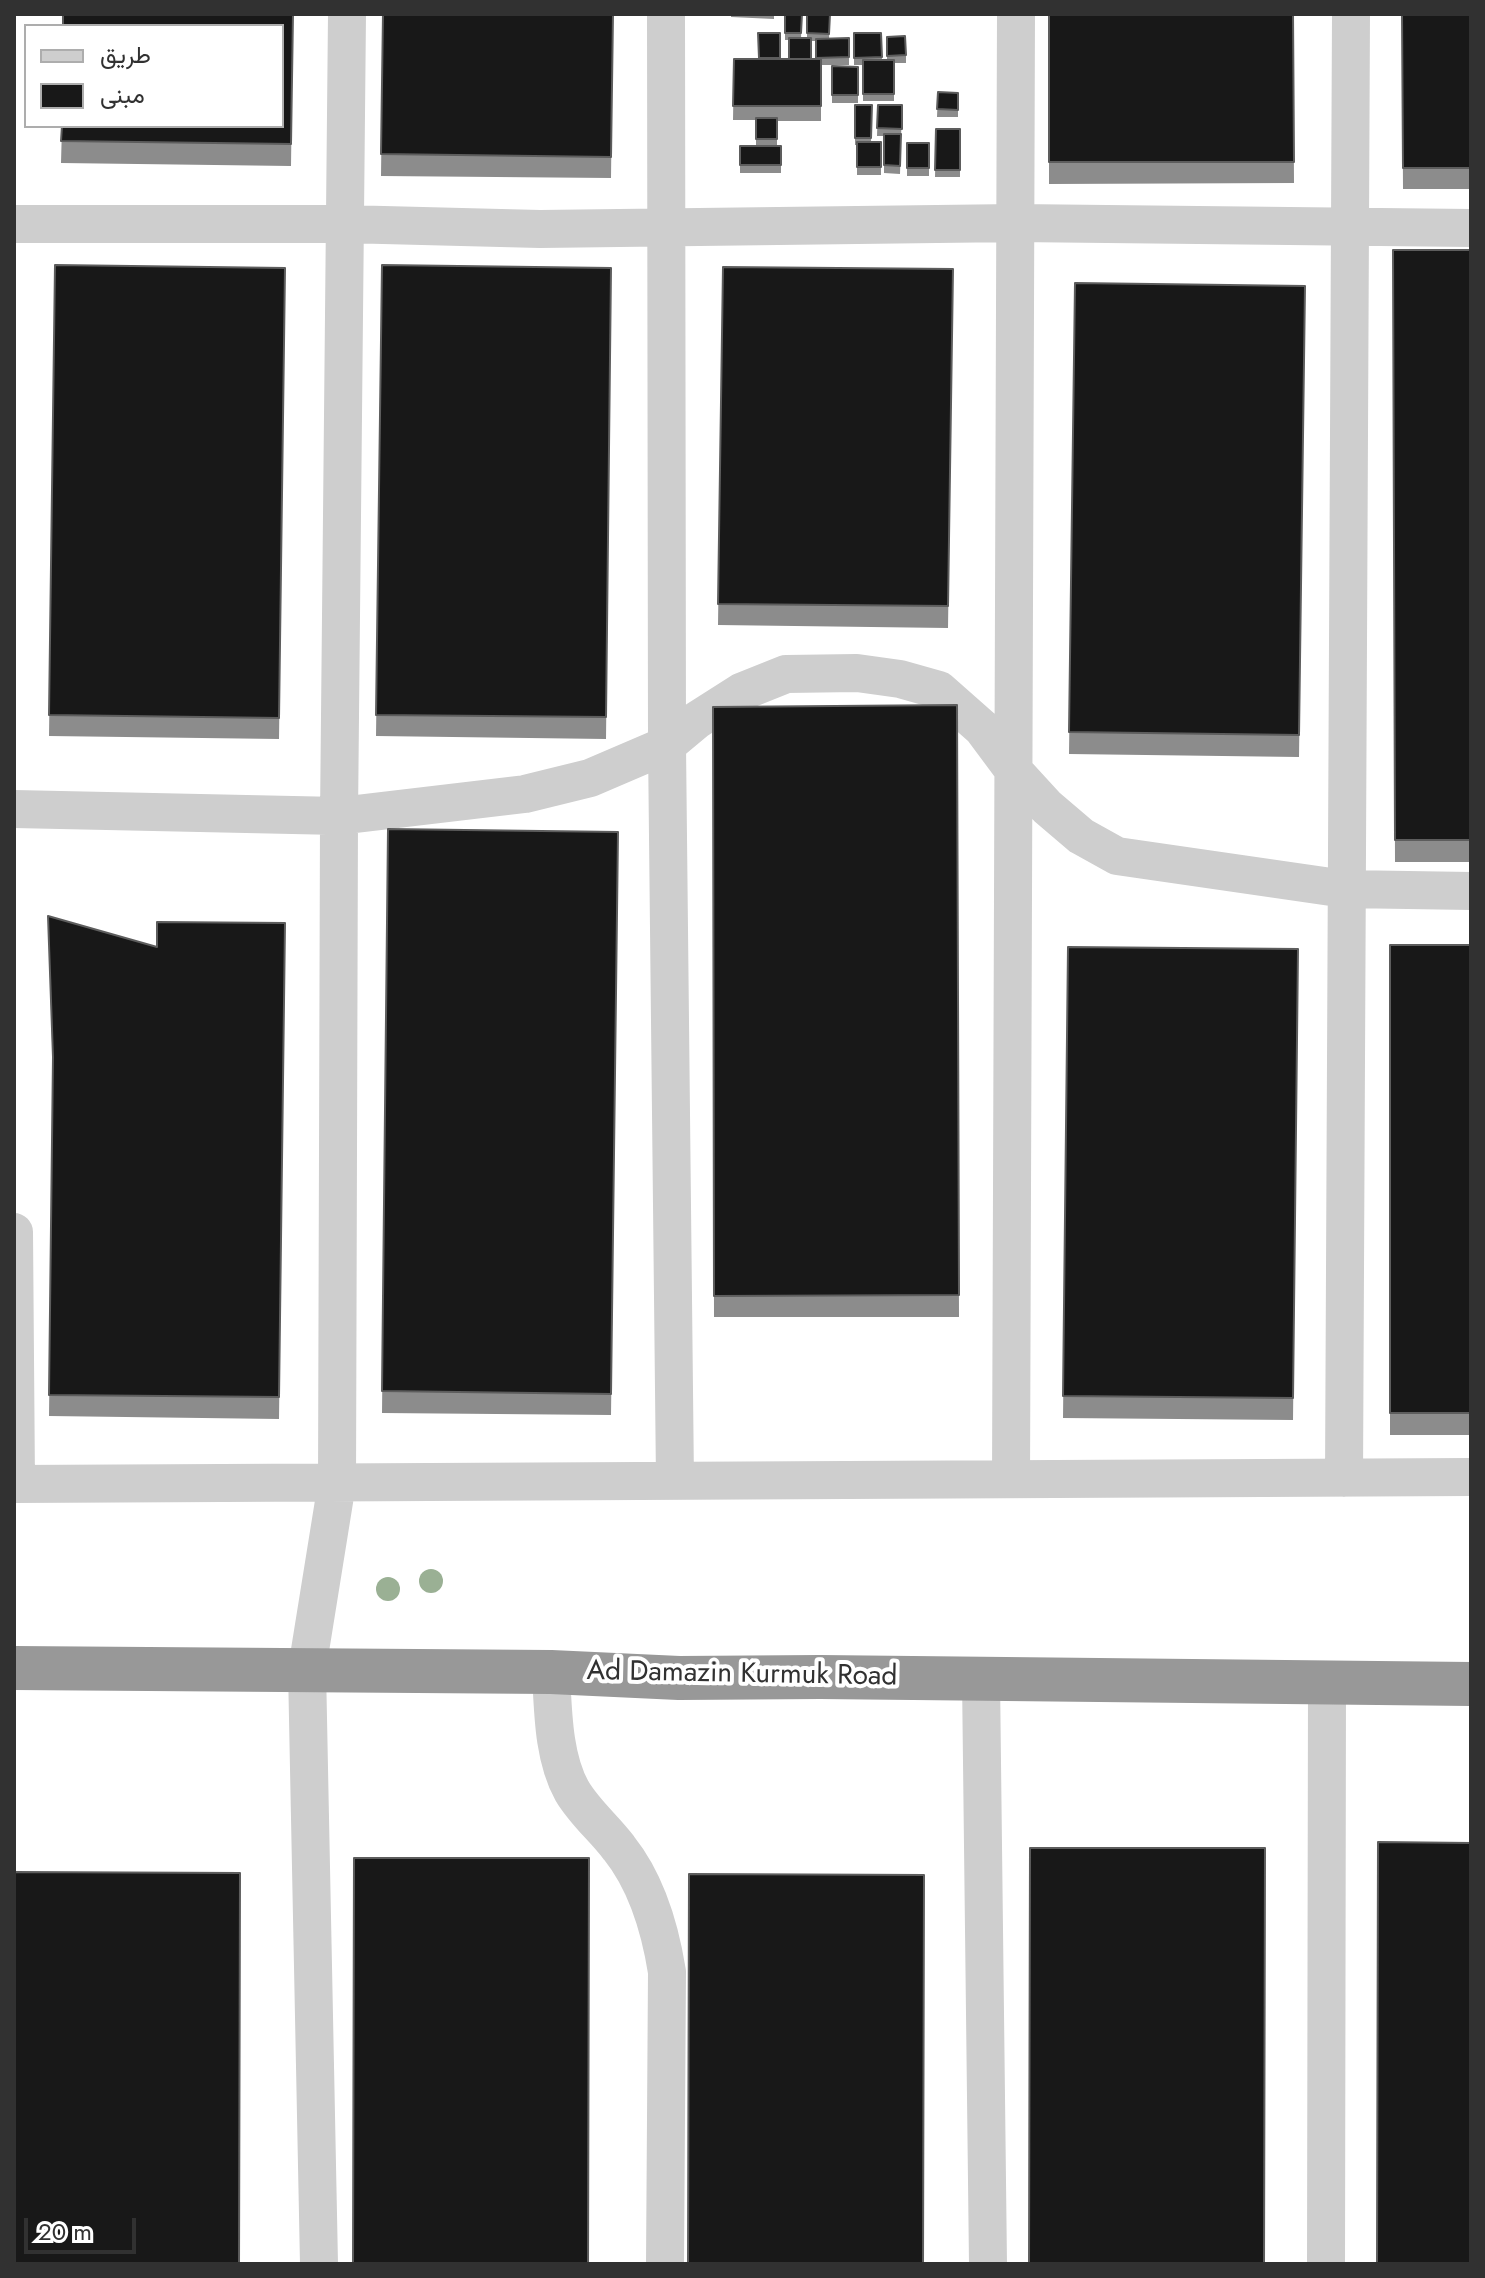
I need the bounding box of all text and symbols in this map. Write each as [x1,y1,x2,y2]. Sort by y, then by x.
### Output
legend [24,24,284,128]
text: طريق [100,37,151,72]
text: مبنى [100,77,145,112]
street label: Ad Damazin Kurmuk Road [586,1655,898,1695]
scale bar [28,2202,140,2252]
text: 20 m [38,2214,92,2249]

